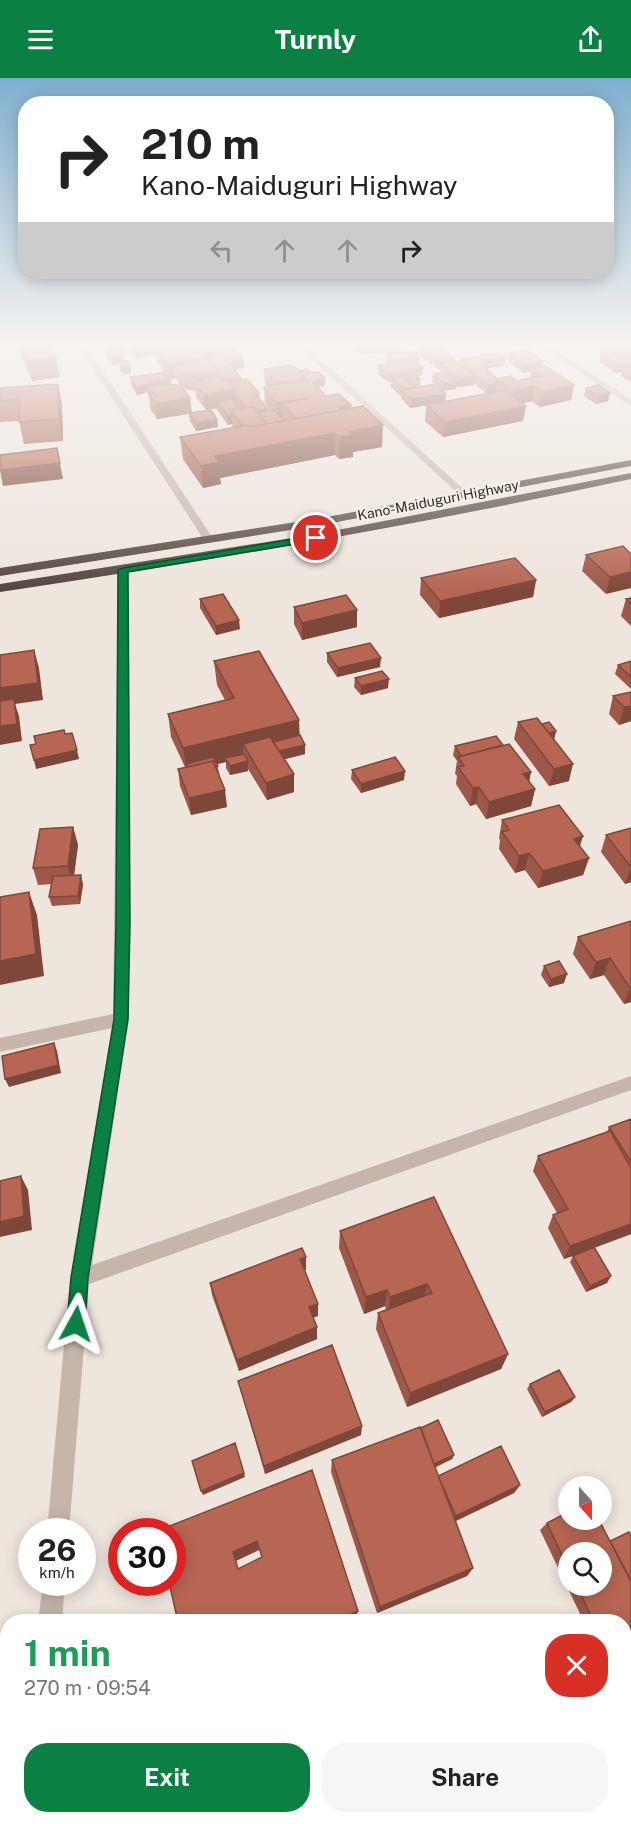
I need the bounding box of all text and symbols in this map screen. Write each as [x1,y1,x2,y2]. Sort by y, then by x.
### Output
icon: menu [24,23,57,56]
text: Turnly [275,23,356,55]
icon: share [574,23,607,56]
text: 210 m [141,119,260,168]
icon: right [42,120,120,198]
text: Kano-Maiduguri Highway [141,169,458,201]
icon: left [205,234,238,267]
icon: ahead [268,234,301,267]
icon: ahead [331,234,364,267]
icon: right [394,234,427,267]
street label: Kano-Maiduguri Highway [356,476,521,524]
pin [290,512,341,563]
icon: arrive [299,521,332,554]
position arrow [44,1292,108,1356]
north arrow [558,1476,612,1530]
map controls [558,1476,612,1596]
speed limit sign: 30 [108,1518,186,1596]
text: 26 [38,1532,76,1568]
button: search [558,1542,612,1596]
text: km/h [39,1564,75,1581]
text: 1 min [24,1632,111,1674]
button: close [545,1634,608,1697]
text: 270 m · 09:54 [24,1676,151,1700]
button: Exit [24,1743,310,1812]
button: Share [322,1743,608,1812]

